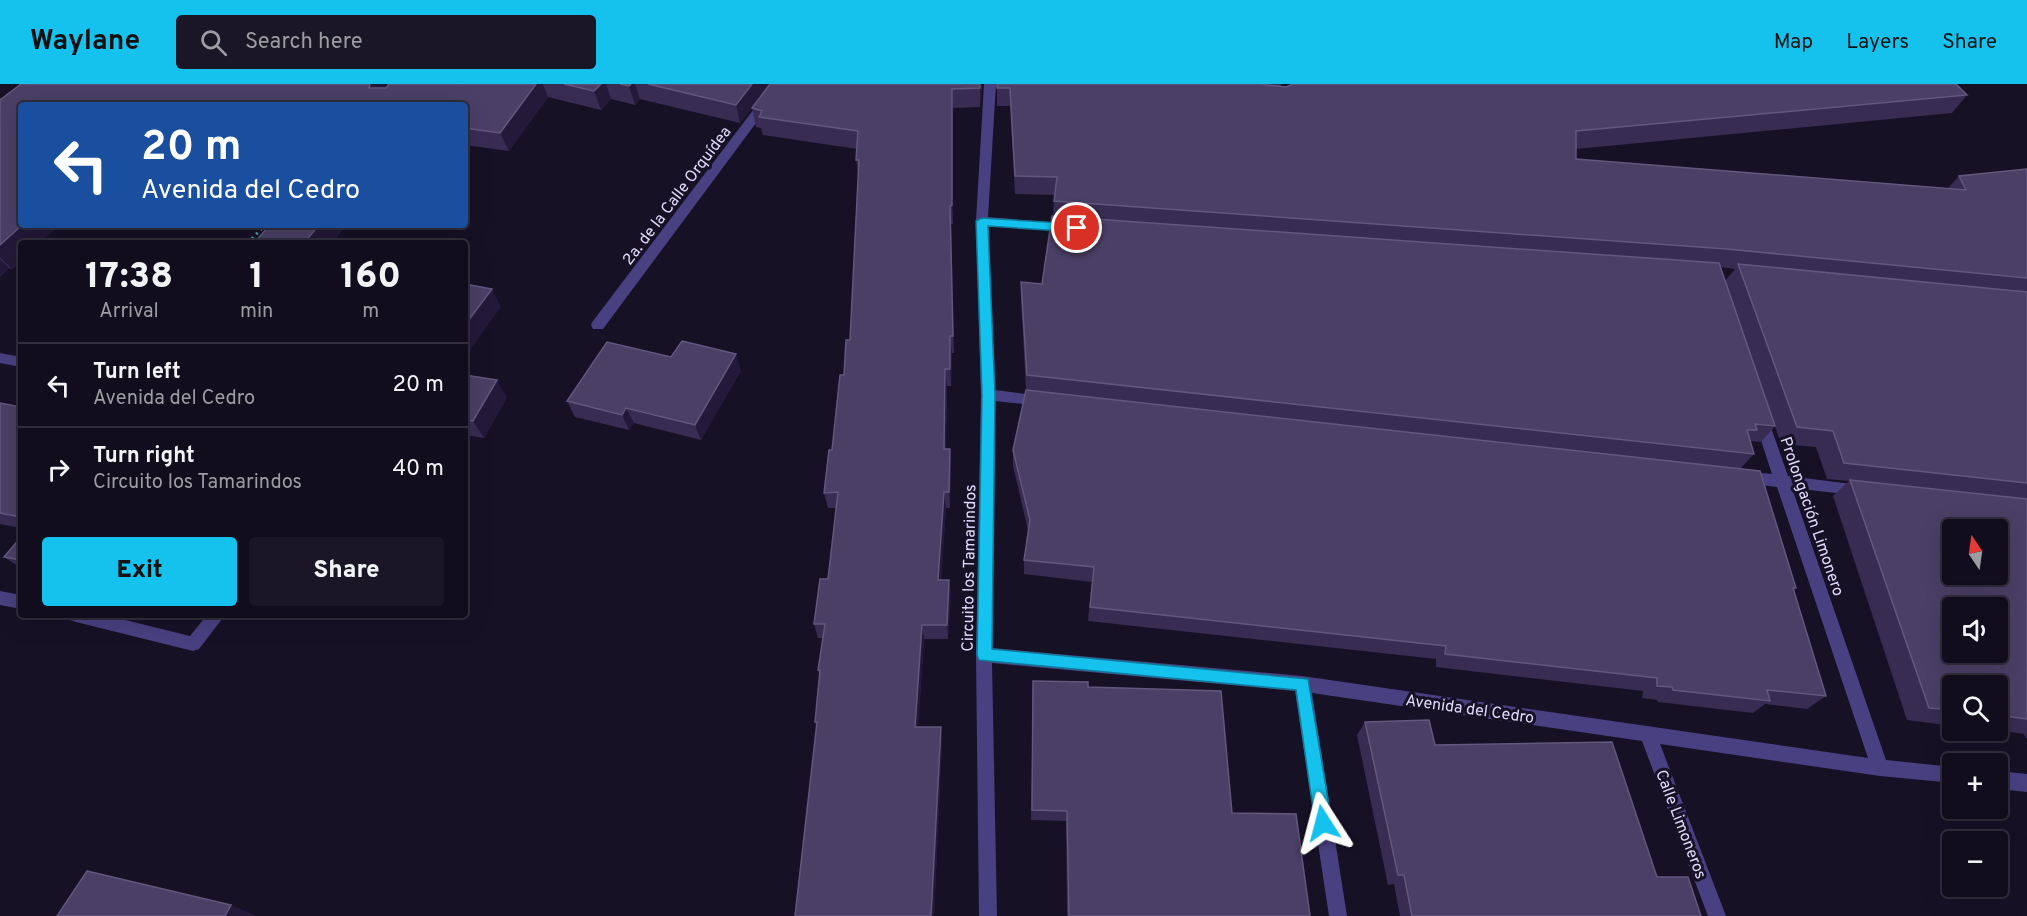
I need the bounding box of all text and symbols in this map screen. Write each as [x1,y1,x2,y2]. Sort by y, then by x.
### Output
search box [176,15,596,69]
text: Waylane [30,24,140,60]
icon: search [197,26,230,59]
text: Search here [245,29,363,56]
text: Map [1774,29,1813,56]
text: Layers [1846,29,1909,56]
text: Share [1942,29,1997,56]
text: 20 m [141,122,242,175]
street label: 2a. de la Calle Orquídea [619,123,736,270]
icon: left [42,126,120,204]
text: Avenida del Cedro [141,174,360,208]
pin [1051,202,1102,253]
icon: arrive [1060,211,1093,244]
text: 17:38 [85,255,173,301]
text: 1 [249,255,264,301]
text: 160 [340,255,401,301]
text: Arrival [99,299,159,325]
text: min [240,299,273,325]
text: m [362,299,379,325]
text: Turn left [93,359,181,386]
icon: left [42,369,75,402]
text: 20 m [393,372,444,399]
text: Avenida del Cedro [93,386,255,412]
street label: Prolongación Limonero [1774,434,1848,599]
text: Turn right [93,443,195,470]
icon: right [42,453,75,486]
text: 40 m [392,456,444,483]
text: Circuito los Tamarindos [93,470,302,496]
street label: Circuito los Tamarindos [959,484,981,652]
north arrow [1942,519,2008,585]
map controls [1942,519,2008,897]
button: Exit [42,537,237,606]
button: Share [249,537,444,606]
button: sound [1942,597,2008,663]
button: search [1942,675,2008,741]
street label: Avenida del Cedro [1404,691,1535,729]
button: + [1942,753,2008,819]
street label: Calle Limoneros [1650,767,1710,882]
position arrow [1291,791,1355,855]
button: − [1942,831,2008,897]

